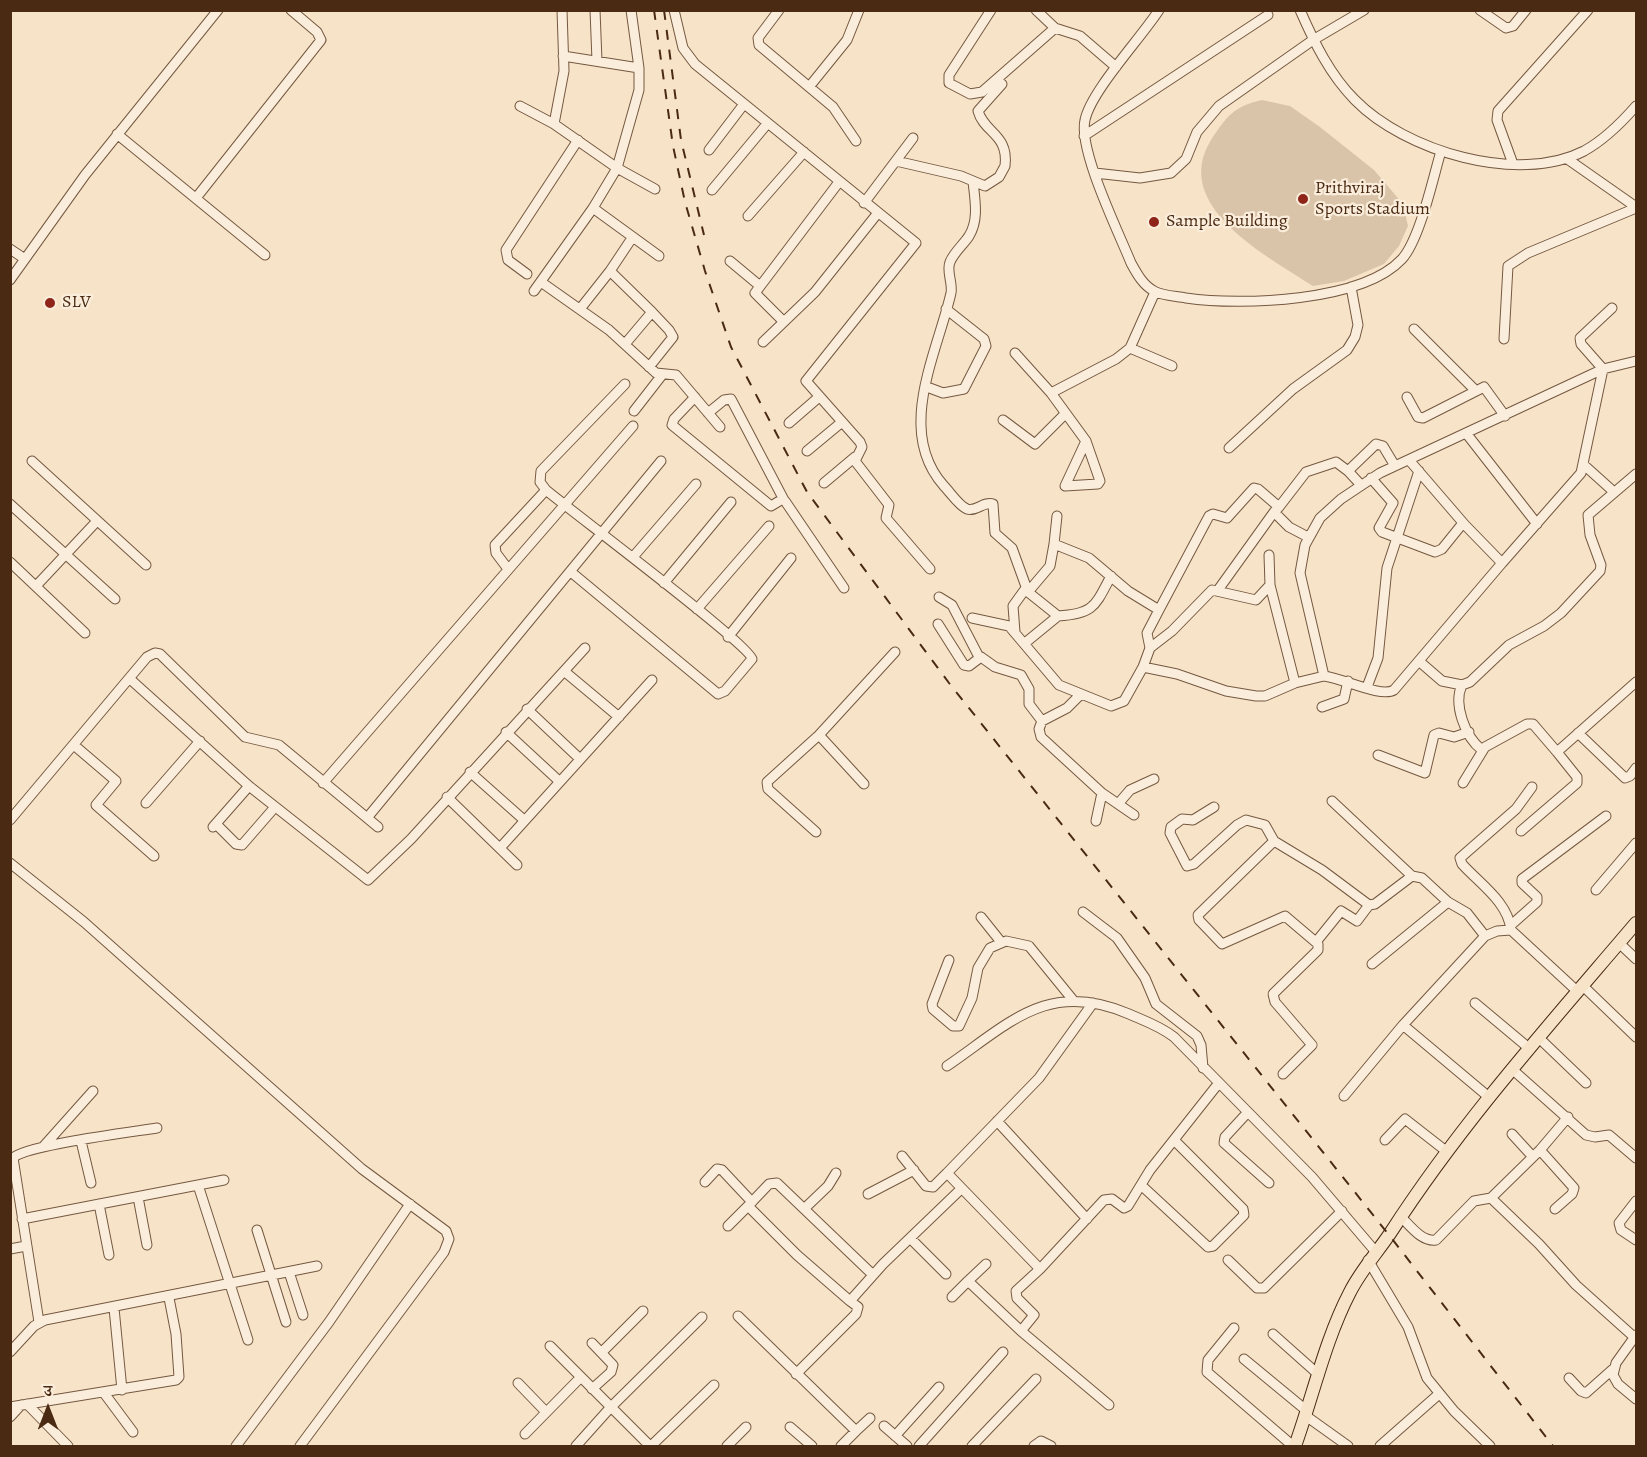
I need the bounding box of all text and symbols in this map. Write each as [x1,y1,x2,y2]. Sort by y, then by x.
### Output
place label: Prithviraj Sports Stadium [1315,178,1430,220]
marker: Prithviraj Sports Stadium [1296,192,1310,206]
place label: Sample Building [1166,211,1288,233]
marker: Sample Building [1147,215,1161,229]
place label: SLV [62,292,91,314]
marker: SLV [43,296,57,310]
north arrow [18,1379,78,1439]
text: उ [44,1380,52,1402]

